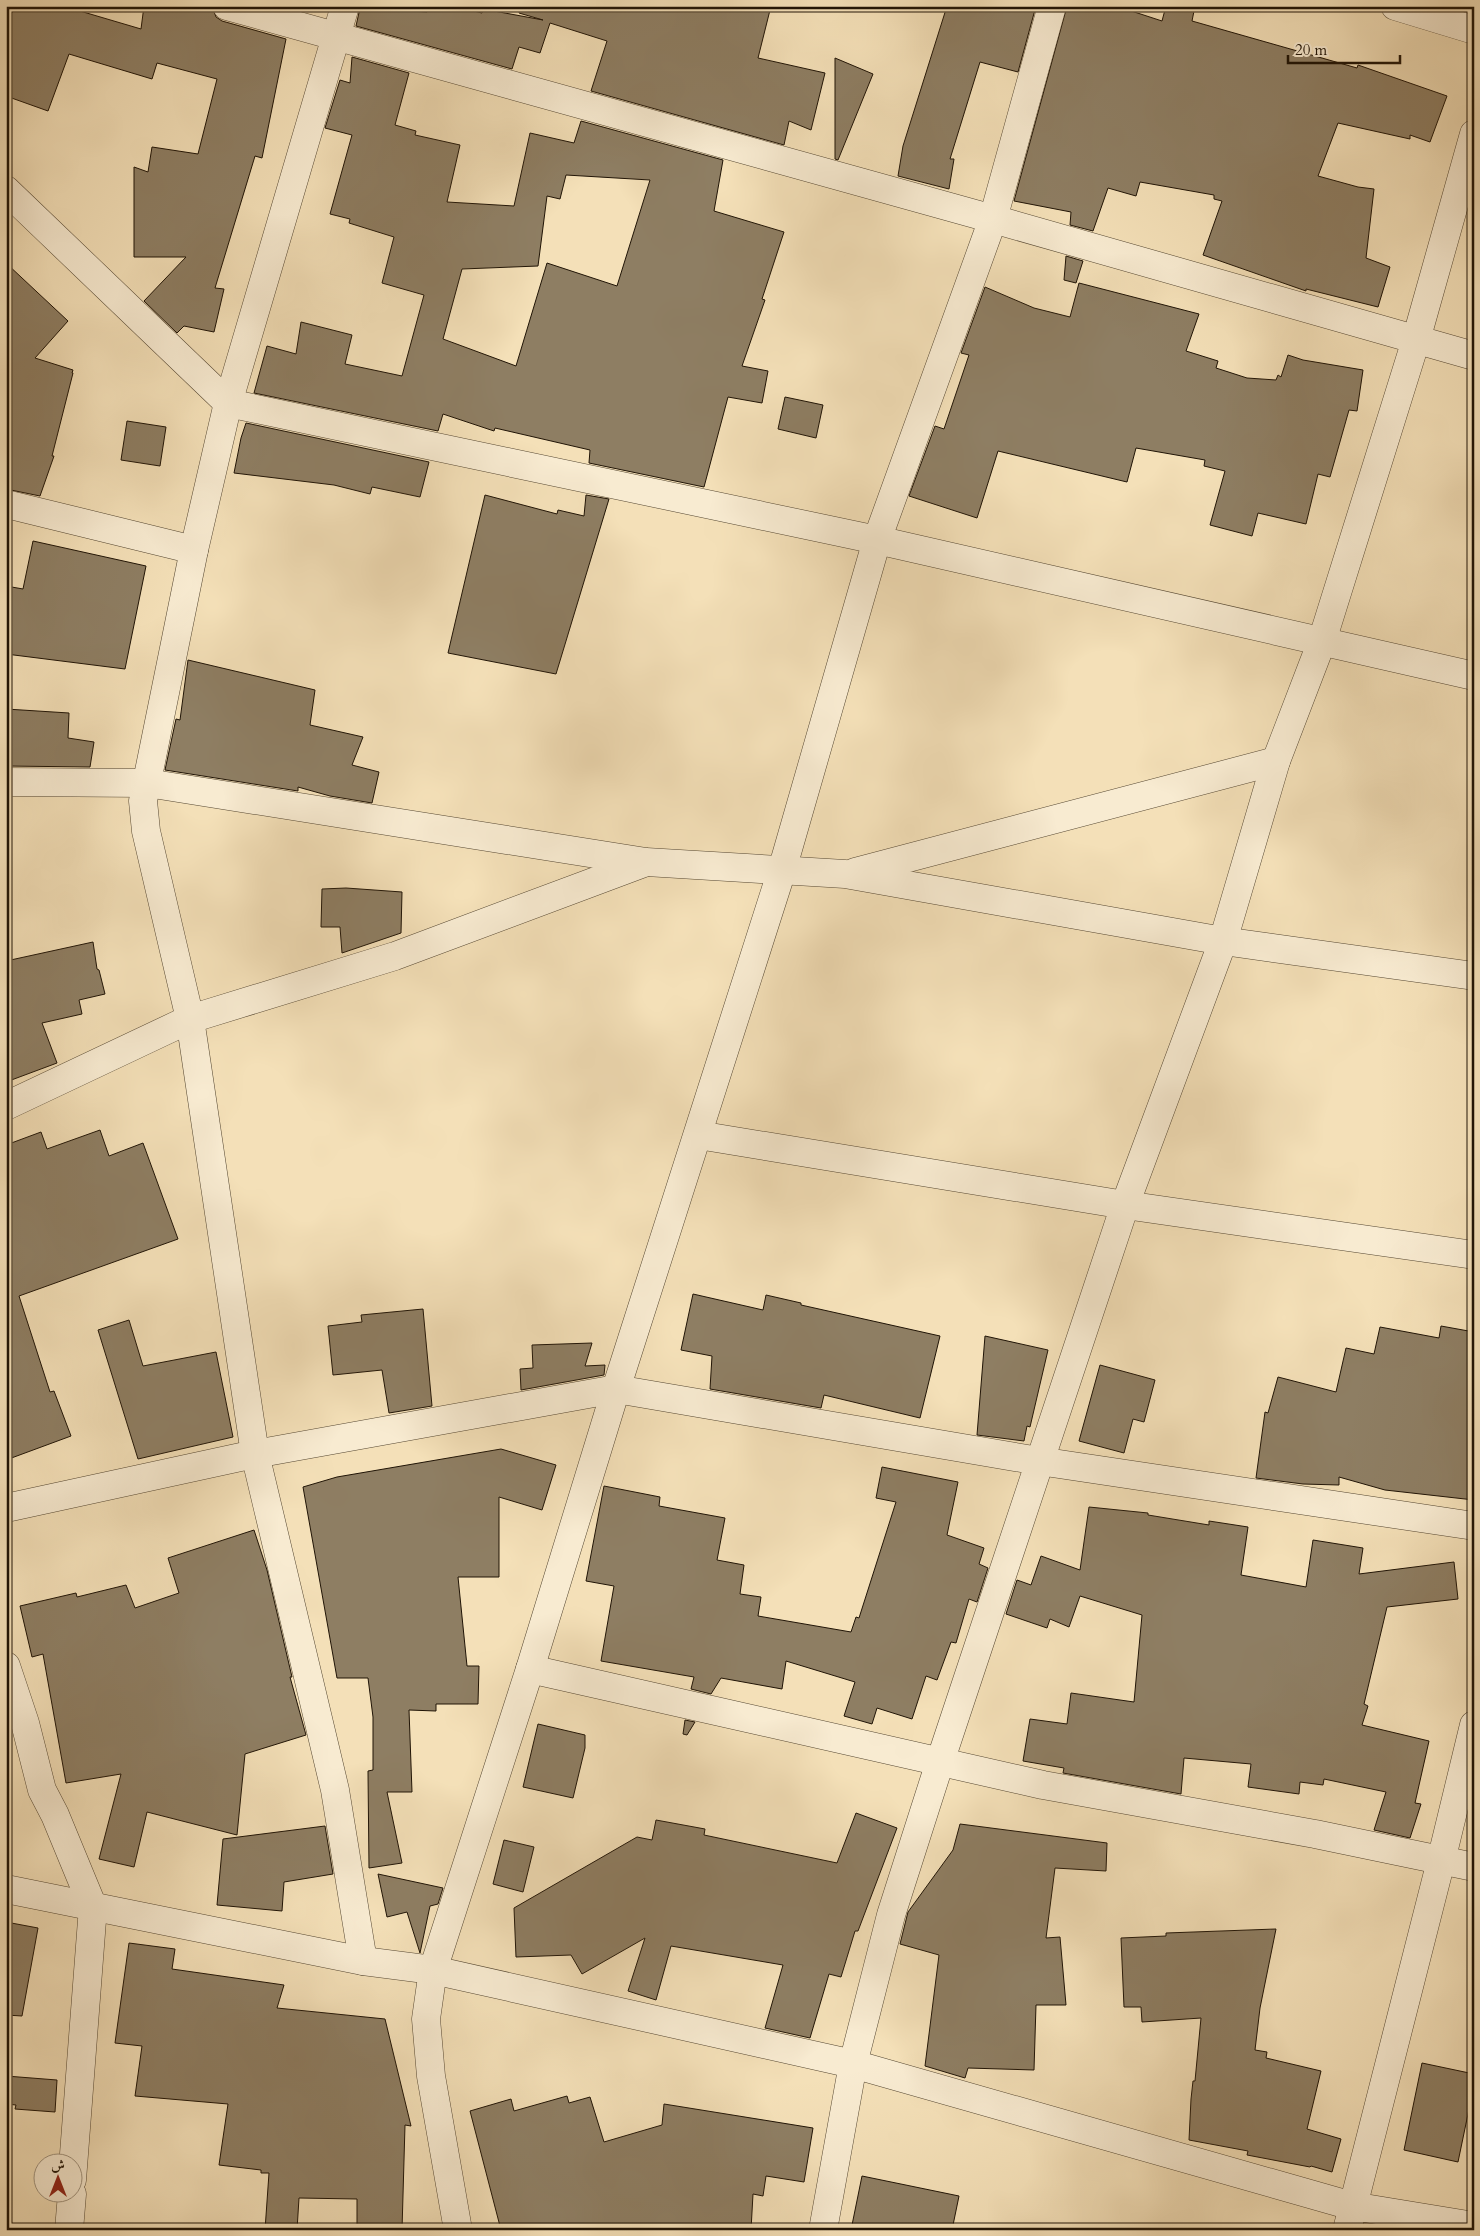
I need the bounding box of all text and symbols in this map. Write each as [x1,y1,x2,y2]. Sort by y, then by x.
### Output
scale bar [1288,32,1400,64]
text: 20 m [1295,40,1327,60]
north arrow [32,2154,82,2204]
text: ش [51,2156,65,2175]

